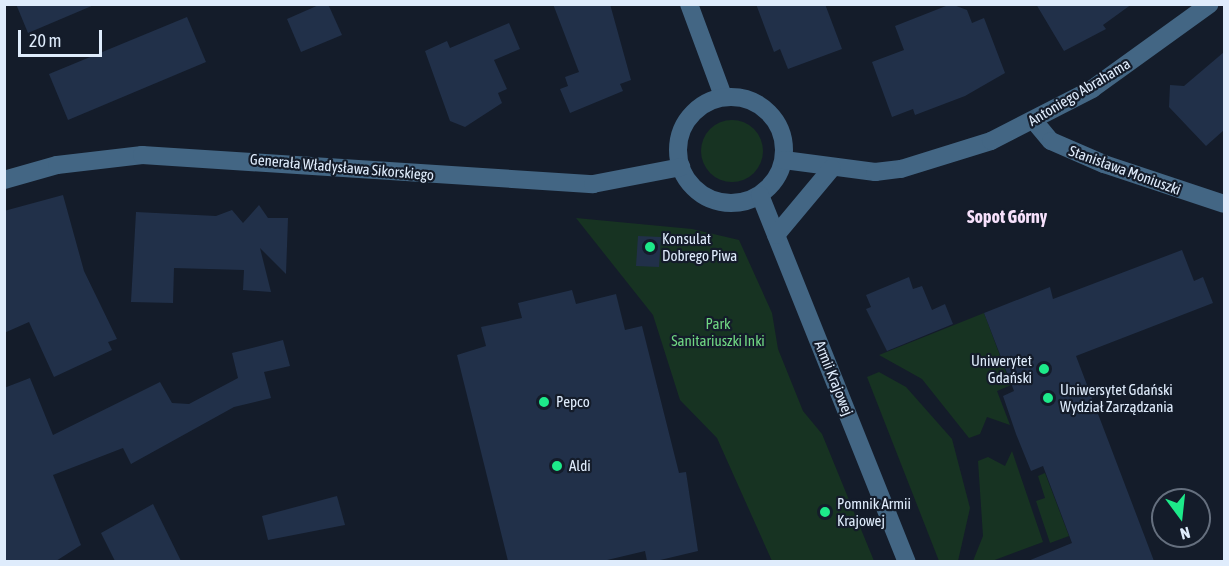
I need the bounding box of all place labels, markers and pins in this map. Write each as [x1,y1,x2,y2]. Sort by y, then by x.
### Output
place label: Konsulat Dobrego Piwa [662,229,737,264]
marker: Konsulat Dobrego Piwa [643,240,657,254]
place label: Uniwerytet Gdański [971,351,1032,386]
marker: Uniwerytet Gdański [1037,362,1051,376]
place label: Uniwersytet Gdański Wydział Zarządzania [1060,380,1174,415]
marker: Uniwersytet Gdański Wydział Zarządzania [1041,391,1055,405]
place label: Pepco [556,393,590,411]
marker: Pepco [537,395,551,409]
place label: Aldi [569,457,591,475]
marker: Aldi [550,459,564,473]
place label: Pomnik Armii Krajowej [837,494,911,529]
marker: Pomnik Armii Krajowej [818,505,832,519]

